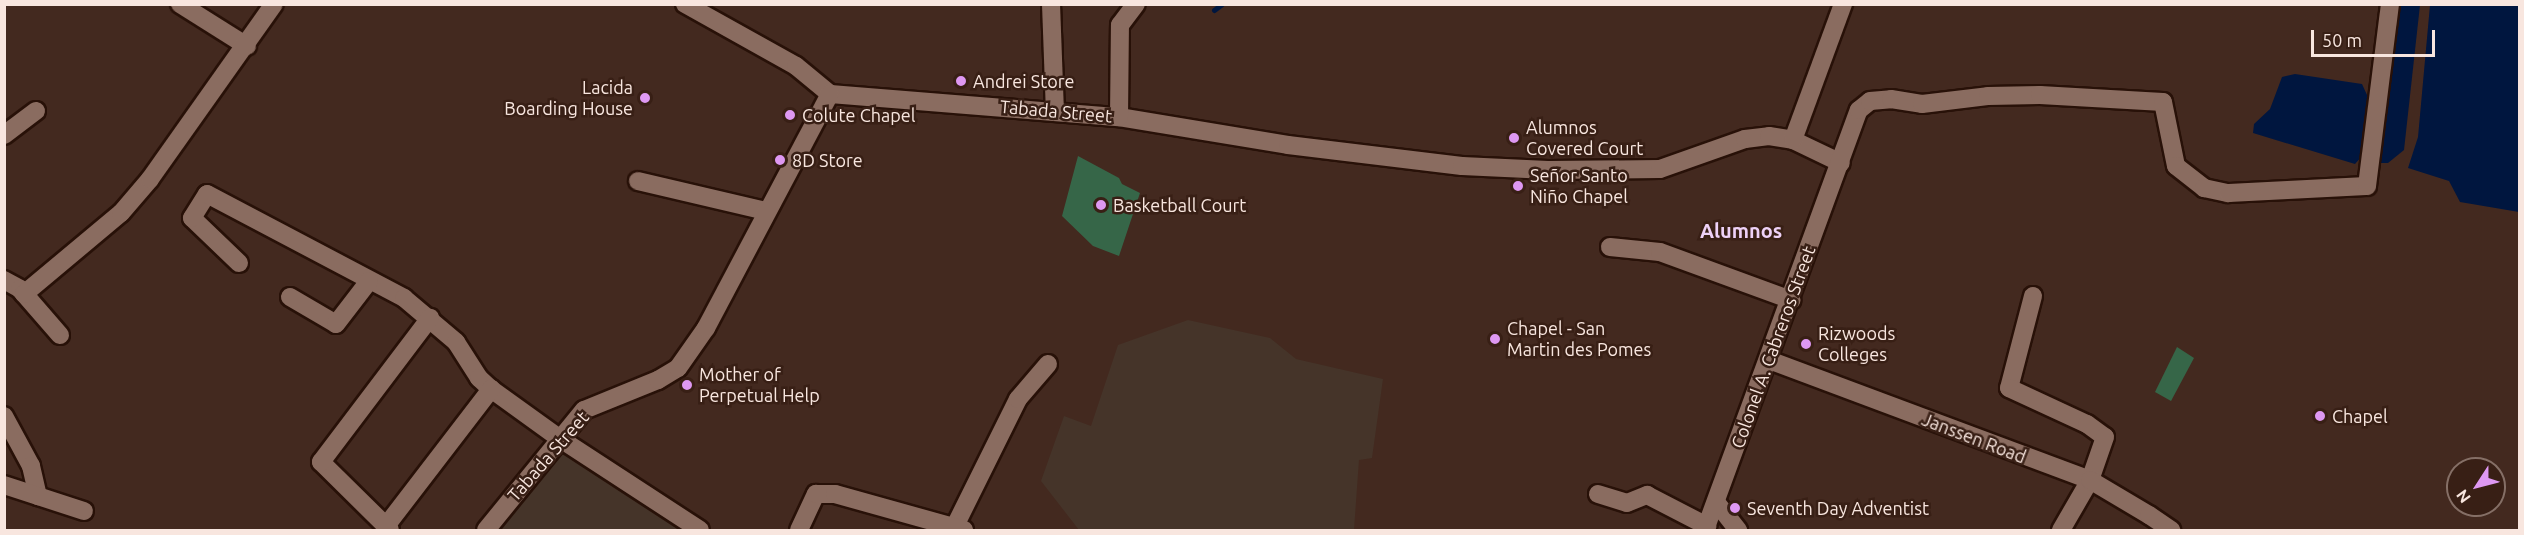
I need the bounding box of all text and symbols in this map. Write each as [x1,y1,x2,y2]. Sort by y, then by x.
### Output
scale bar [2314,18,2438,56]
text: 50 m [2322,30,2362,50]
place label: Andrei Store [973,70,1074,92]
marker: Andrei Store [954,74,968,88]
place label: Lacida Boarding House [504,77,633,119]
marker: Lacida Boarding House [638,91,652,105]
street label: Tabada Street [999,95,1113,127]
place label: Colute Chapel [802,104,915,126]
marker: Colute Chapel [783,108,797,122]
place label: Alumnos Covered Court [1526,117,1643,160]
marker: Alumnos Covered Court [1507,131,1521,145]
place label: 8D Store [792,149,863,171]
marker: 8D Store [773,153,787,167]
place label: Señor Santo Niño Chapel [1530,165,1628,207]
marker: Señor Santo Niño Chapel [1511,179,1525,193]
place label: Basketball Court [1113,194,1246,216]
marker: Basketball Court [1094,198,1108,212]
district label: Alumnos [1700,218,1782,242]
street label: Colonel A. Cabreros Street [1726,243,1820,451]
place label: Chapel - San Martin des Pomes [1507,318,1651,360]
place label: Rizwoods Colleges [1818,323,1895,366]
marker: Chapel - San Martin des Pomes [1488,332,1502,346]
marker: Rizwoods Colleges [1799,337,1813,351]
place label: Mother of Perpetual Help [699,364,820,406]
marker: Mother of Perpetual Help [680,378,694,392]
place label: Chapel [2332,405,2388,427]
street label: Tabada Street [503,406,593,506]
street label: Janssen Road [1919,408,2029,468]
marker: Chapel [2313,409,2327,423]
north arrow [2446,457,2506,517]
text: N [2452,486,2474,507]
place label: Seventh Day Adventist [1747,497,1929,519]
marker: Seventh Day Adventist [1728,501,1742,515]

